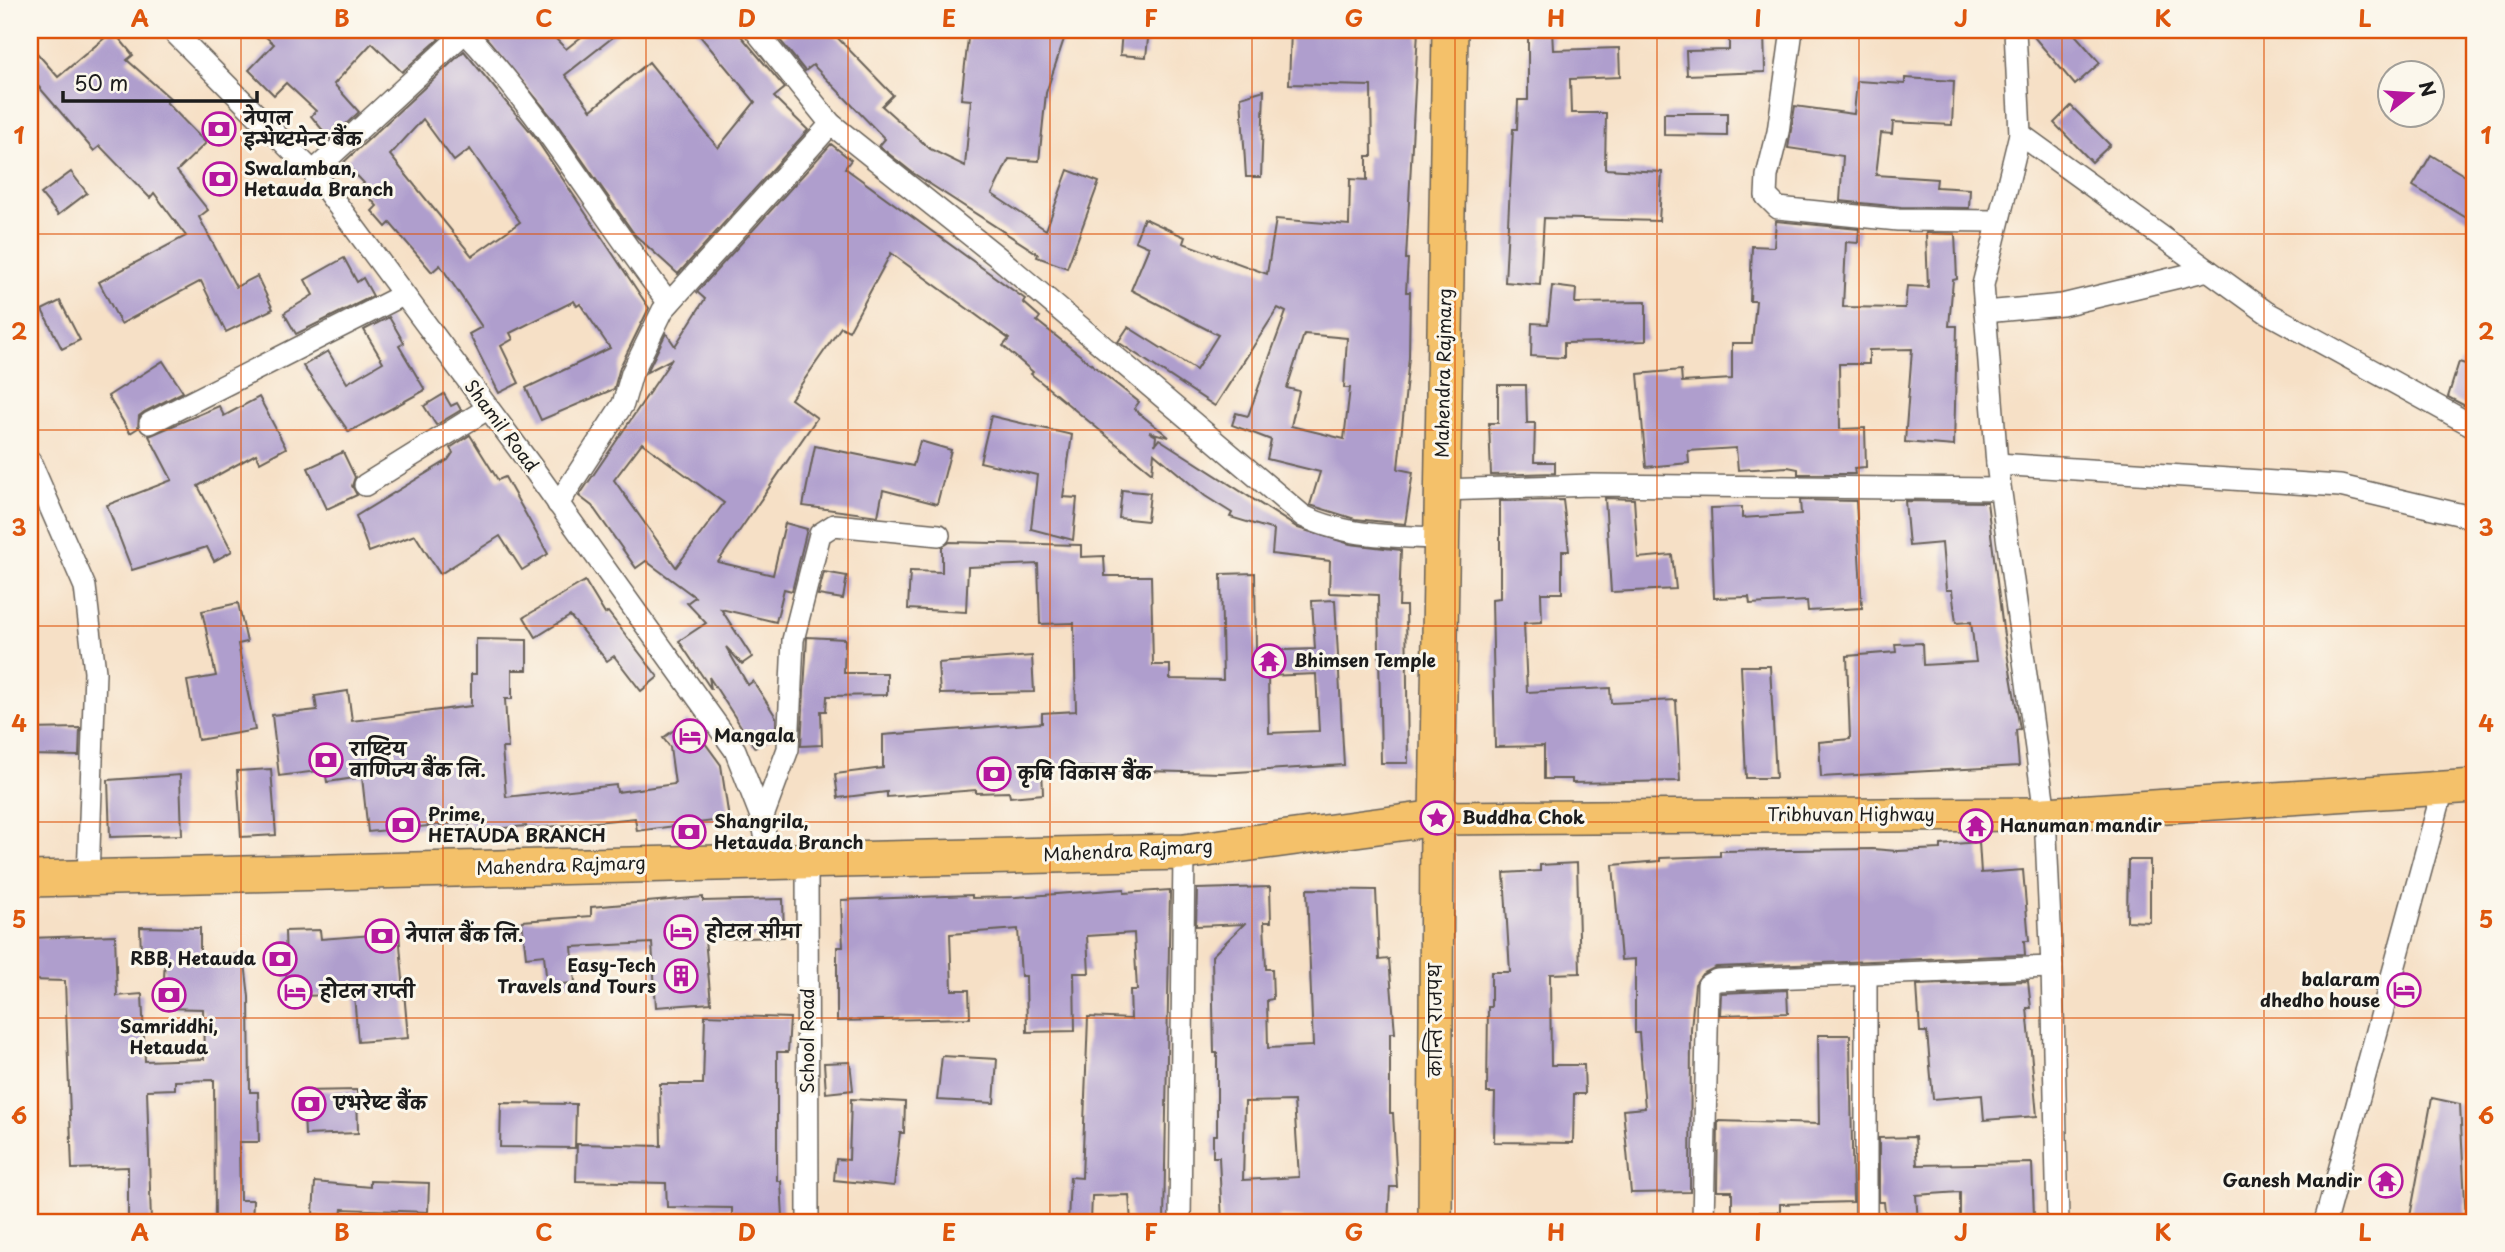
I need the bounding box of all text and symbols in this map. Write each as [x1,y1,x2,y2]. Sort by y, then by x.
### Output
text: A [131,0,149,35]
text: B [334,0,350,35]
text: C [535,0,553,35]
text: D [738,0,756,35]
text: E [942,0,956,35]
text: F [1144,0,1158,35]
text: G [1345,0,1363,35]
text: H [1547,0,1565,35]
text: I [1754,0,1762,35]
text: J [1954,0,1968,35]
text: K [2155,0,2172,35]
text: L [2358,0,2372,35]
scale bar [63,60,257,104]
north arrow [2376,60,2446,130]
text: 50 m [74,66,128,98]
text: N [2413,77,2444,100]
place label: नेपाल इन्भेष्टमेन्ट बैंक [242,104,363,152]
bank icon: नेपाल इन्भेष्टमेन्ट बैंक [200,110,238,148]
text: 1 [14,117,25,152]
text: 1 [2481,117,2492,152]
place label: Swalamban, Hetauda Branch [244,154,394,202]
bank icon: Swalamban, Hetauda Branch [201,160,239,198]
street label: Mahendra Rajmarg [1428,288,1457,458]
text: 2 [11,313,27,348]
text: 2 [2478,313,2494,348]
street label: Shamil Road [459,373,546,477]
text: 3 [11,509,27,544]
text: 3 [2478,509,2494,544]
temple icon: Bhimsen Temple [1250,642,1288,680]
place label: Bhimsen Temple [1294,646,1436,673]
text: 4 [11,705,27,740]
text: 4 [2478,705,2494,740]
hotel icon: Mangala [671,717,709,755]
place label: Mangala [714,721,796,748]
place label: राष्ट्रिय वाणिज्य बैंक लि. [348,735,486,783]
bank icon: राष्ट्रिय वाणिज्य बैंक लि. [307,741,345,779]
bank icon: कृषि विकास बैंक [975,755,1013,793]
place label: कृषि विकास बैंक [1016,757,1153,788]
place icon: Buddha Chok [1418,799,1456,837]
place label: Prime, HETAUDA BRANCH [428,800,606,848]
street label: Tribhuvan Highway [1767,800,1935,827]
place label: Buddha Chok [1462,803,1585,830]
bank icon: Prime, HETAUDA BRANCH [384,806,422,844]
place label: Shangrila, Hetauda Branch [714,807,864,855]
temple icon: Hanuman mandir [1957,807,1995,845]
place label: Hanuman mandir [2000,811,2162,838]
bank icon: Shangrila, Hetauda Branch [670,813,708,851]
street label: Mahendra Rajmarg [1043,832,1213,867]
street label: Mahendra Rajmarg [476,848,646,881]
text: 5 [12,901,26,936]
text: 5 [2479,901,2493,936]
hotel icon: होटल सीमा [662,913,700,951]
bank icon: नेपाल बैंक लि. [363,917,401,955]
place label: होटल सीमा [704,917,802,944]
place label: नेपाल बैंक लि. [404,919,523,948]
bank icon: RBB, Hetauda [261,940,299,978]
place label: RBB, Hetauda [130,944,257,971]
place label: Easy-Tech Travels and Tours [497,951,656,999]
building icon: Easy-Tech Travels and Tours [662,957,700,995]
street label: कान्ति राजपथ [1421,962,1448,1078]
place label: balaram dhedho house [2260,965,2380,1013]
hotel icon: balaram dhedho house [2385,971,2423,1009]
hotel icon: होटल राप्ती [276,973,314,1011]
bank icon: Samriddhi, Hetauda [150,976,188,1014]
place label: होटल राप्ती [318,977,416,1004]
street label: School Road [793,988,820,1094]
place label: Samriddhi, Hetauda [120,1012,218,1060]
bank icon: एभरेष्ट बैंक [290,1085,328,1123]
place label: एभरेष्ट बैंक [332,1087,428,1116]
text: 6 [11,1097,27,1132]
text: 6 [2478,1097,2494,1132]
temple icon: Ganesh Mandir [2367,1162,2405,1200]
place label: Ganesh Mandir [2222,1166,2363,1193]
text: A [131,1214,149,1249]
text: B [334,1214,350,1249]
text: C [535,1214,553,1249]
text: D [738,1214,756,1249]
text: E [942,1214,956,1249]
text: F [1144,1214,1158,1249]
text: G [1345,1214,1363,1249]
text: H [1547,1214,1565,1249]
text: I [1754,1214,1762,1249]
text: J [1954,1214,1968,1249]
text: K [2155,1214,2172,1249]
text: L [2358,1214,2372,1249]

